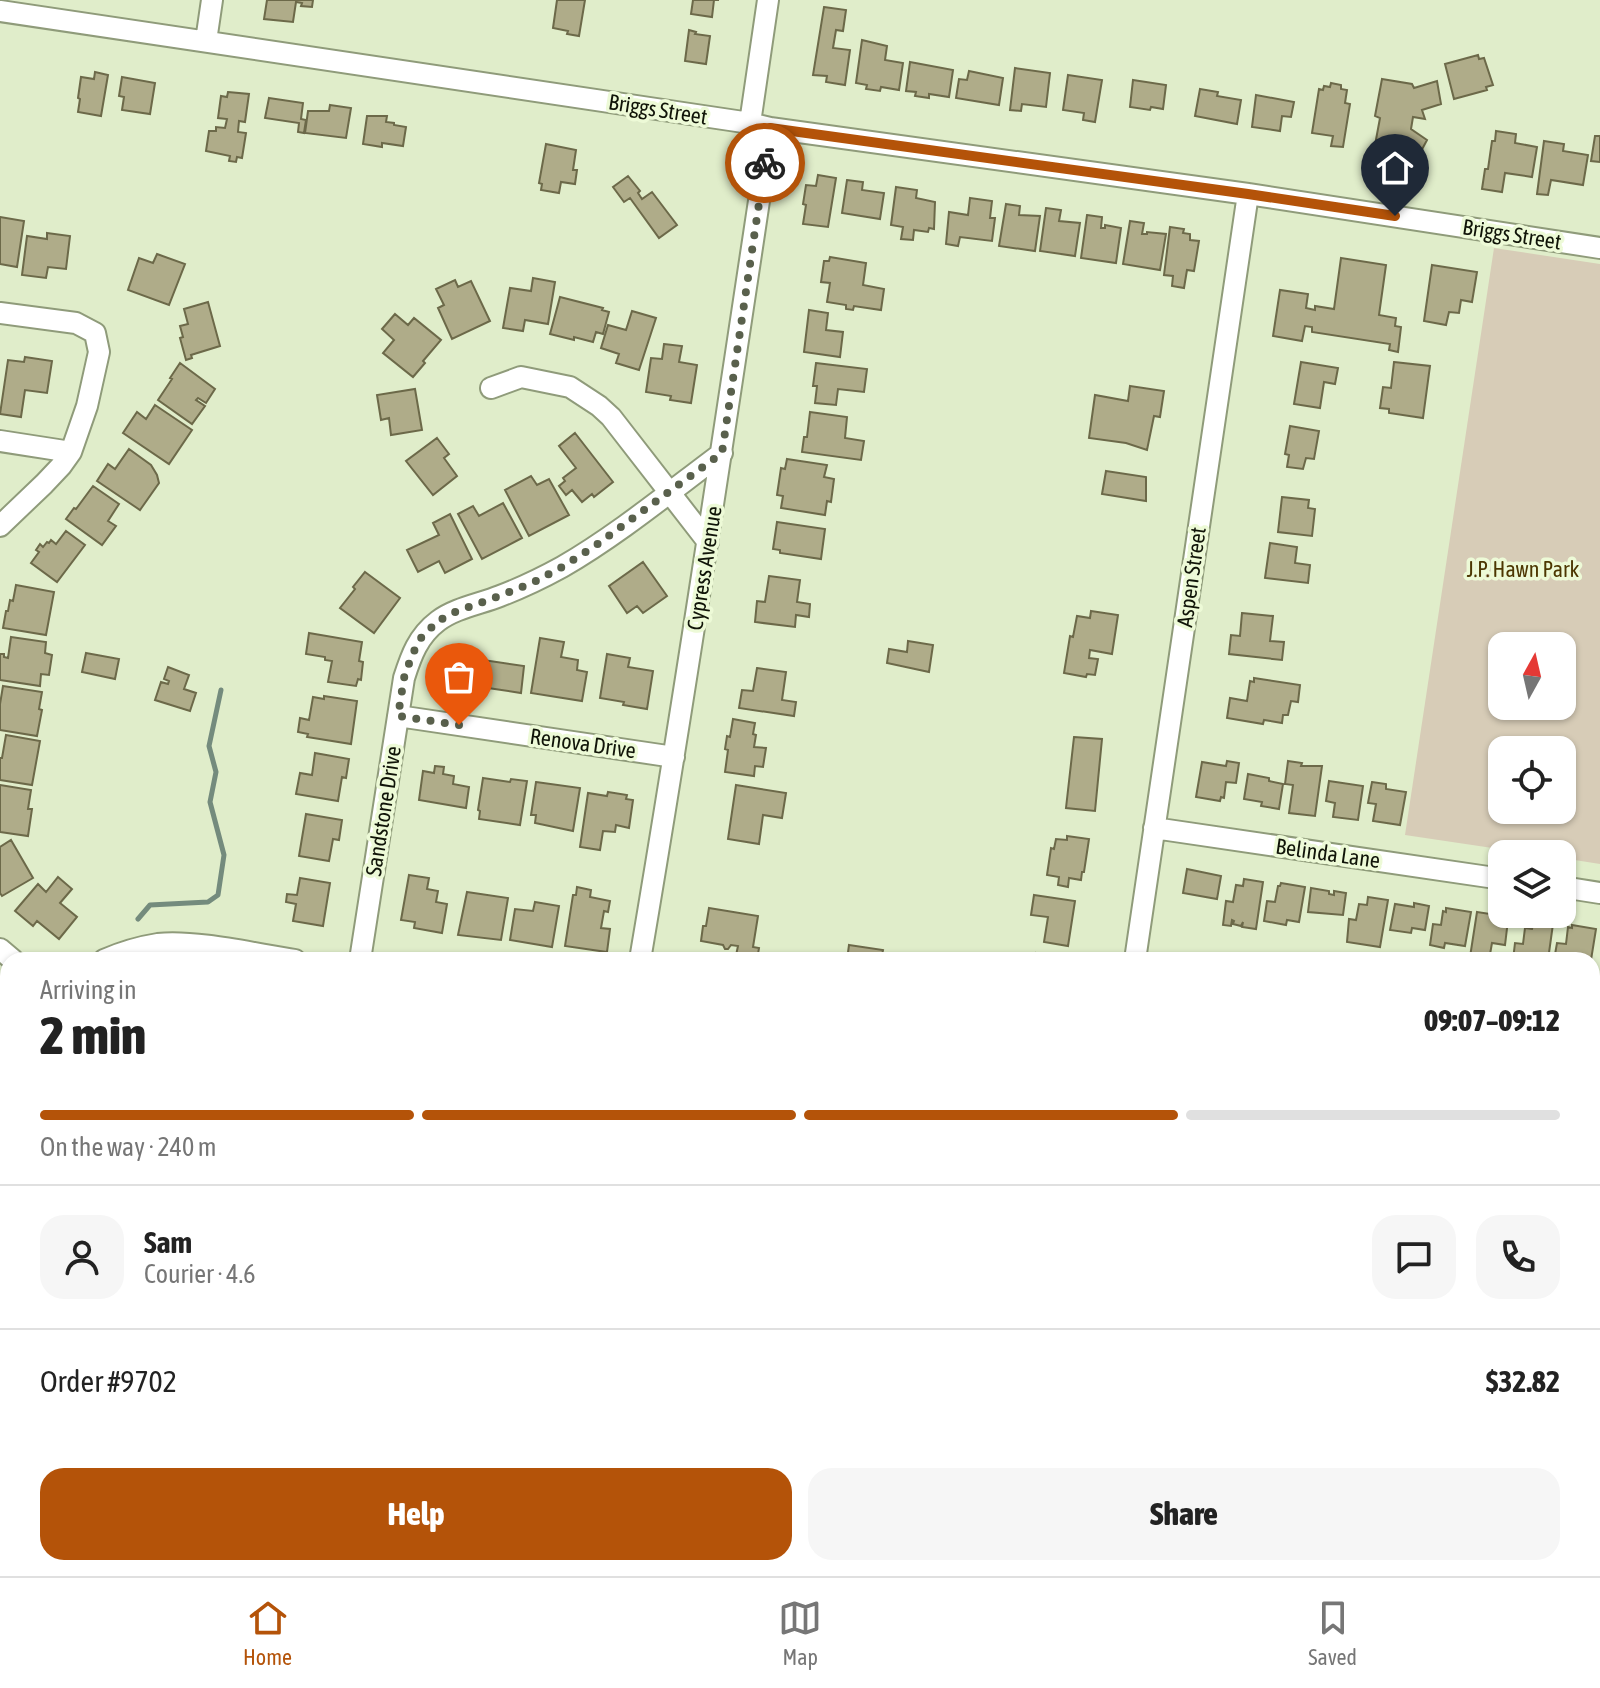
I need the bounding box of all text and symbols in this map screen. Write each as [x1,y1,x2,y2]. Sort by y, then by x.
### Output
street label: Briggs Street [607,88,709,130]
courier [725,123,805,203]
pin [1361,134,1429,216]
icon: bike [743,141,787,185]
icon: home [1373,146,1417,190]
street label: Briggs Street [1461,213,1563,255]
street label: Cypress Avenue [681,504,727,632]
street label: Aspen Street [1171,525,1211,629]
park label: J.P. Hawn Park [1467,556,1580,582]
north arrow [1488,632,1576,720]
map controls [1488,632,1576,928]
pin [425,643,493,725]
icon: bag [437,655,481,699]
street label: Renova Drive [528,723,638,763]
button: locate [1488,736,1576,824]
street label: Sandstone Drive [360,744,406,878]
street label: Belinda Lane [1274,833,1382,873]
button: layers [1488,840,1576,928]
text: Arriving in [40,975,137,1005]
text: 09:07–09:12 [1424,1003,1560,1037]
text: 2 min [40,1005,146,1065]
text: On the way · 240 m [40,1132,217,1162]
button: person [40,1215,124,1299]
button: chat [1372,1215,1456,1299]
button: phone [1476,1215,1560,1299]
text: Sam [144,1225,192,1259]
text: Courier · 4.6 [144,1259,255,1289]
text: Order #9702 [40,1364,177,1398]
text: $32.82 [1486,1364,1560,1398]
button: Help [40,1468,792,1560]
button: Share [808,1468,1560,1560]
tab: Home [243,1596,292,1670]
tab: Map [778,1596,822,1670]
tab: Saved [1308,1596,1357,1670]

